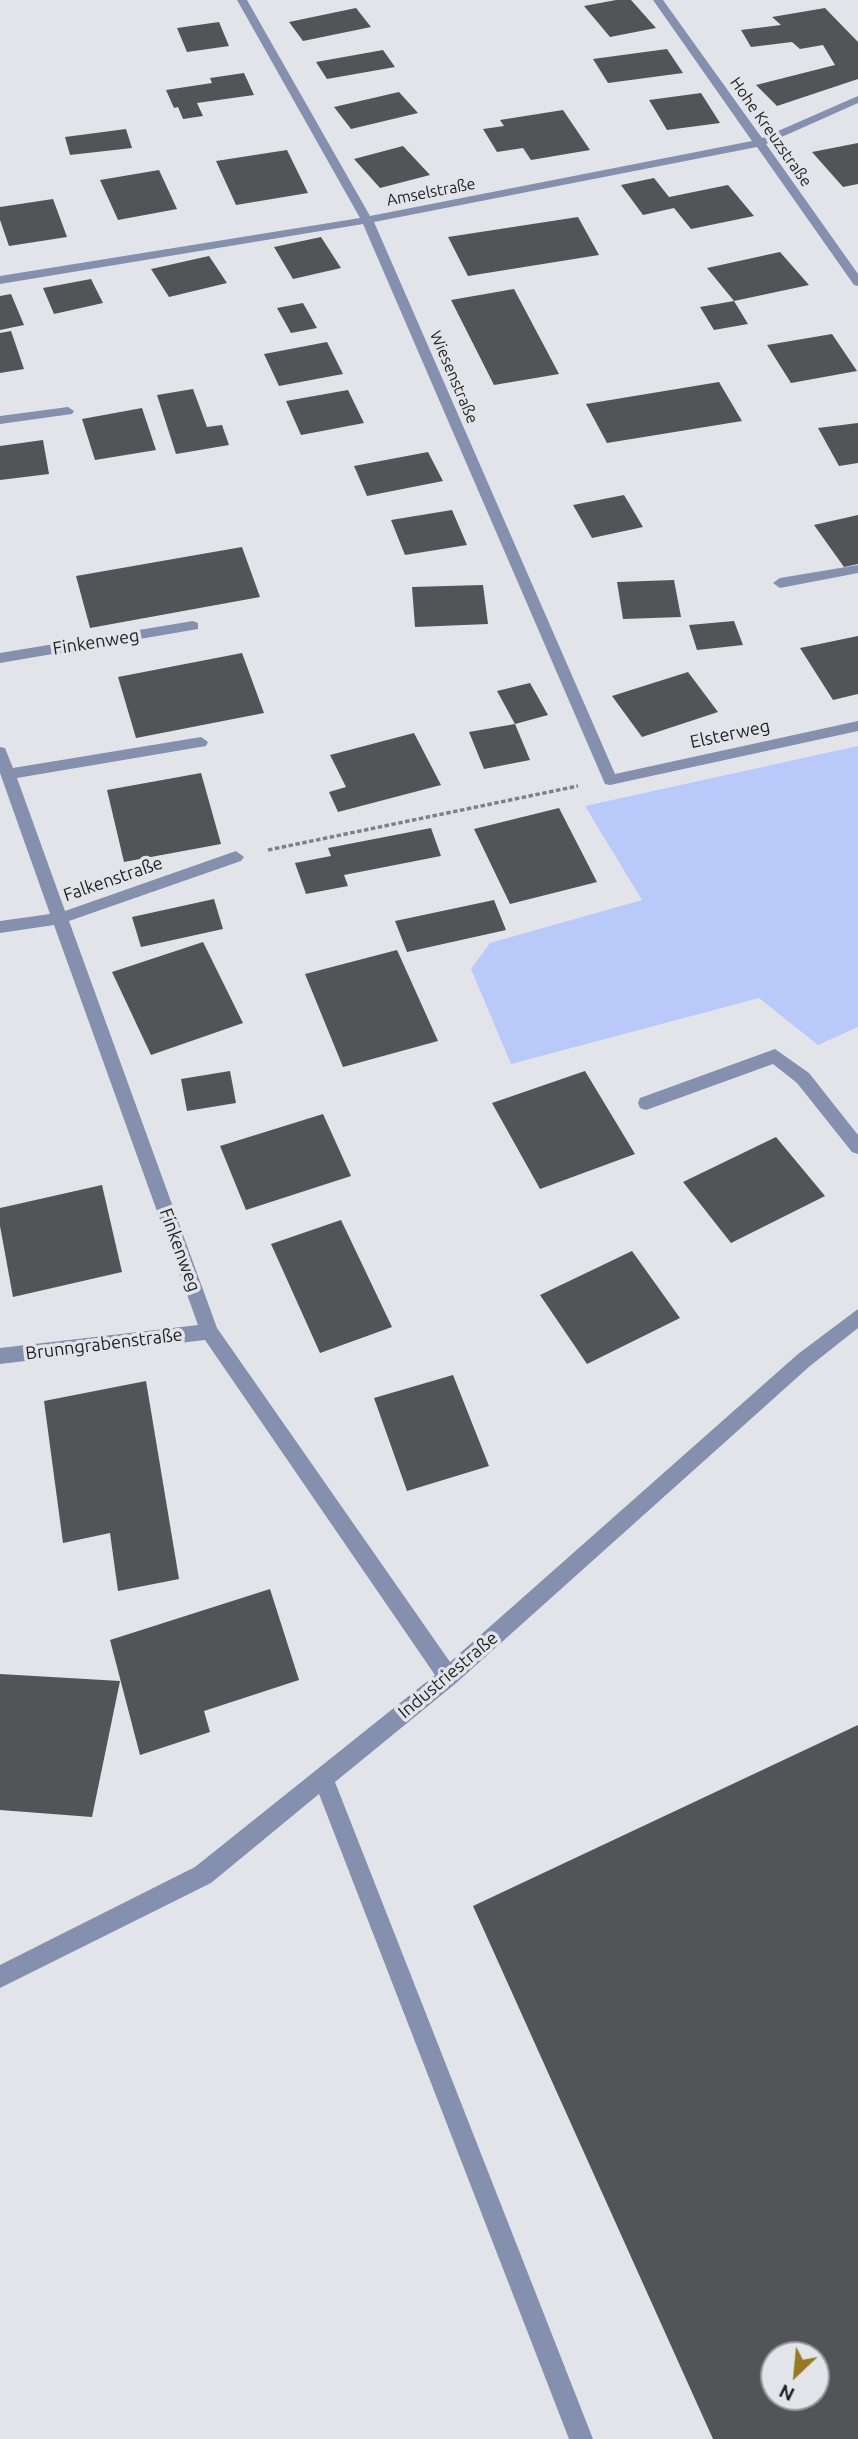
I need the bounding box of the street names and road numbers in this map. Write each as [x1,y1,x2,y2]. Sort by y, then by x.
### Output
street label: Hohe Kreuzstraße [726,74,816,190]
street label: Amselstraße [385,174,477,210]
street label: Wiesenstraße [426,328,482,426]
street label: Finkenweg [51,625,141,659]
street label: Elsterweg [688,715,772,753]
street label: Falkenstraße [61,852,165,906]
street label: Finkenweg [155,1205,205,1295]
street label: Brunngrabenstraße [24,1324,184,1364]
street label: Industriestraße [394,1627,502,1723]

